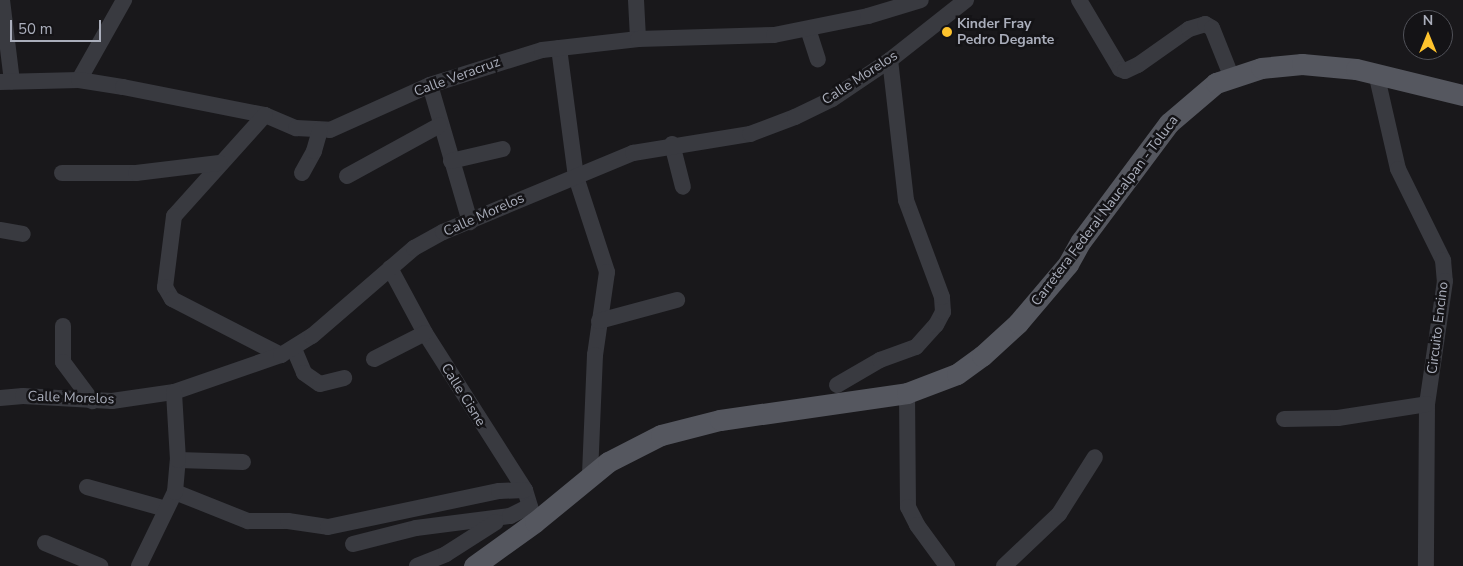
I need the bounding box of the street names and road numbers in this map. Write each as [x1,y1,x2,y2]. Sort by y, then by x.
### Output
street label: Calle Morelos [819,47,901,109]
street label: Calle Veracruz [412,54,502,100]
street label: Carretera Federal Naucalpan - Toluca [1028,112,1182,310]
street label: Calle Morelos [441,190,527,240]
street label: Circuito Encino [1424,281,1452,375]
street label: Calle Cisne [437,361,489,429]
street label: Calle Morelos [27,388,115,408]

